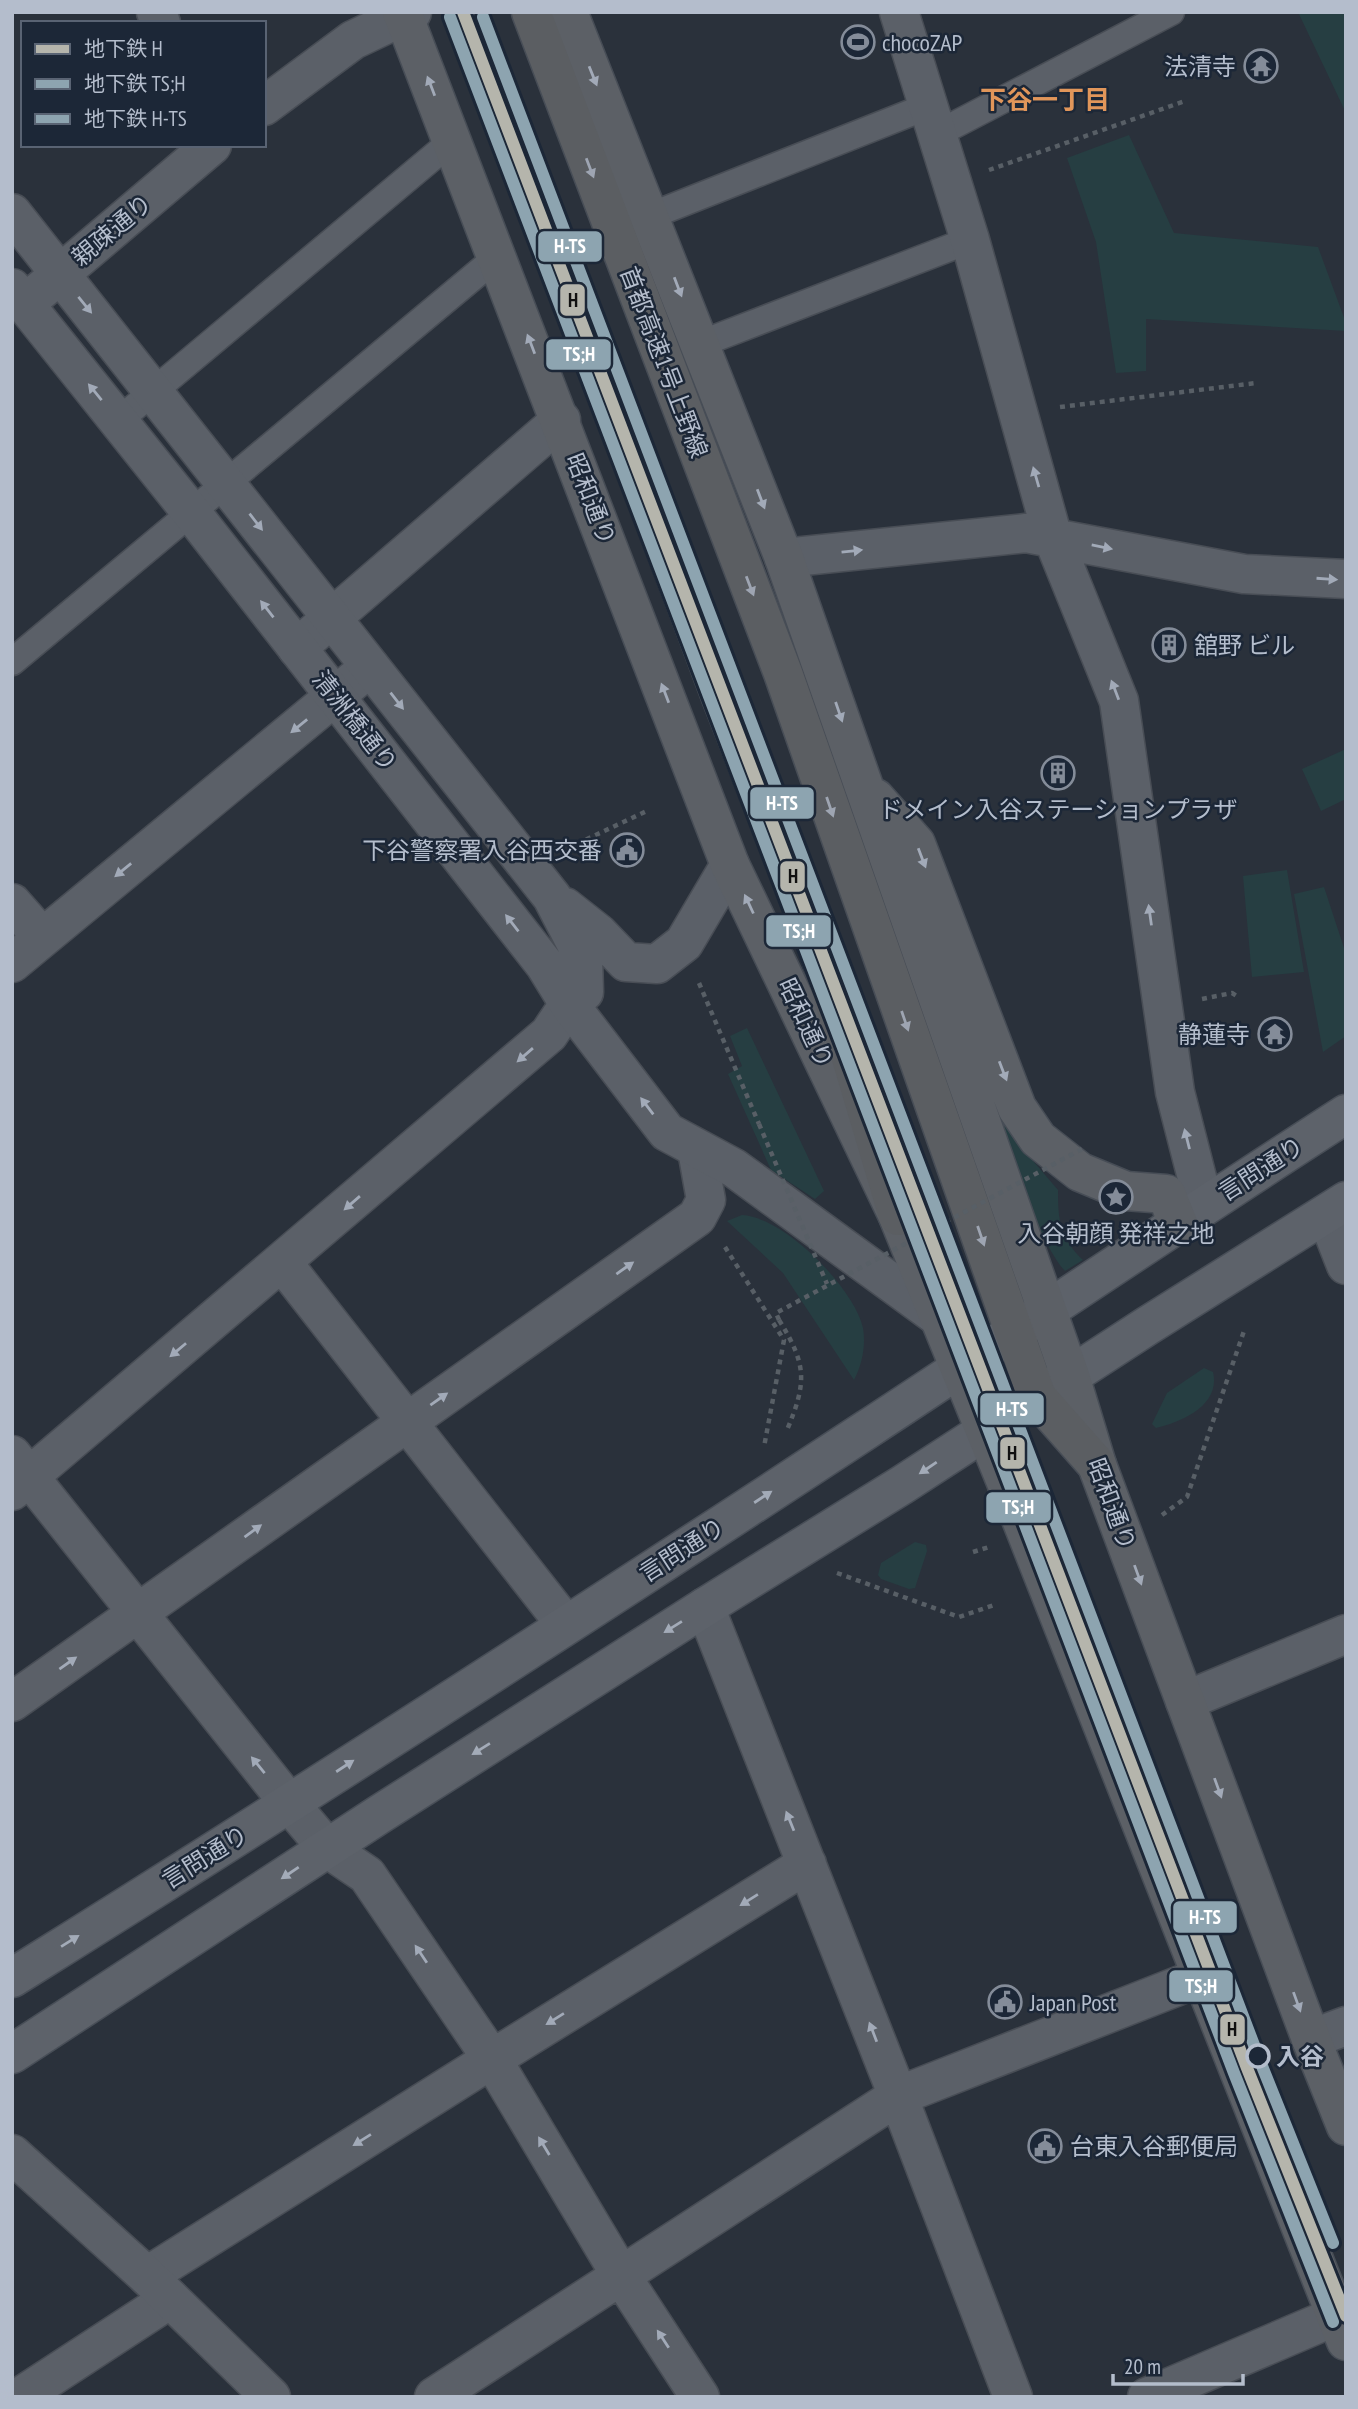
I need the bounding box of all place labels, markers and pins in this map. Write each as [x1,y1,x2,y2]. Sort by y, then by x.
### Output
sports icon: chocoZAP [839,23,877,61]
place label: chocoZAP [882,27,962,58]
temple icon: 法清寺 [1242,47,1280,85]
place label: 法清寺 [1164,51,1236,82]
building icon: 舘野 ビル [1150,626,1188,664]
place label: 舘野 ビル [1194,630,1295,661]
building icon: ドメイン入谷ステーションプラザ [1039,754,1077,792]
place label: ドメイン入谷ステーションプラザ [879,794,1237,825]
public building icon: 下谷警察署入谷西交番 [608,831,646,869]
place label: 下谷警察署入谷西交番 [362,835,602,866]
temple icon: 静蓮寺 [1256,1015,1294,1053]
place label: 静蓮寺 [1178,1019,1250,1050]
place icon: 入谷朝顔 発祥之地 [1097,1178,1135,1216]
place label: 入谷朝顔 発祥之地 [1017,1218,1215,1249]
public building icon: Japan Post [986,1983,1024,2021]
place label: Japan Post [1029,1987,1117,2018]
place label: 入谷 [1276,2041,1324,2072]
marker: 入谷 [1246,2044,1270,2068]
public building icon: 台東入谷郵便局 [1026,2127,1064,2165]
place label: 台東入谷郵便局 [1070,2131,1238,2162]

